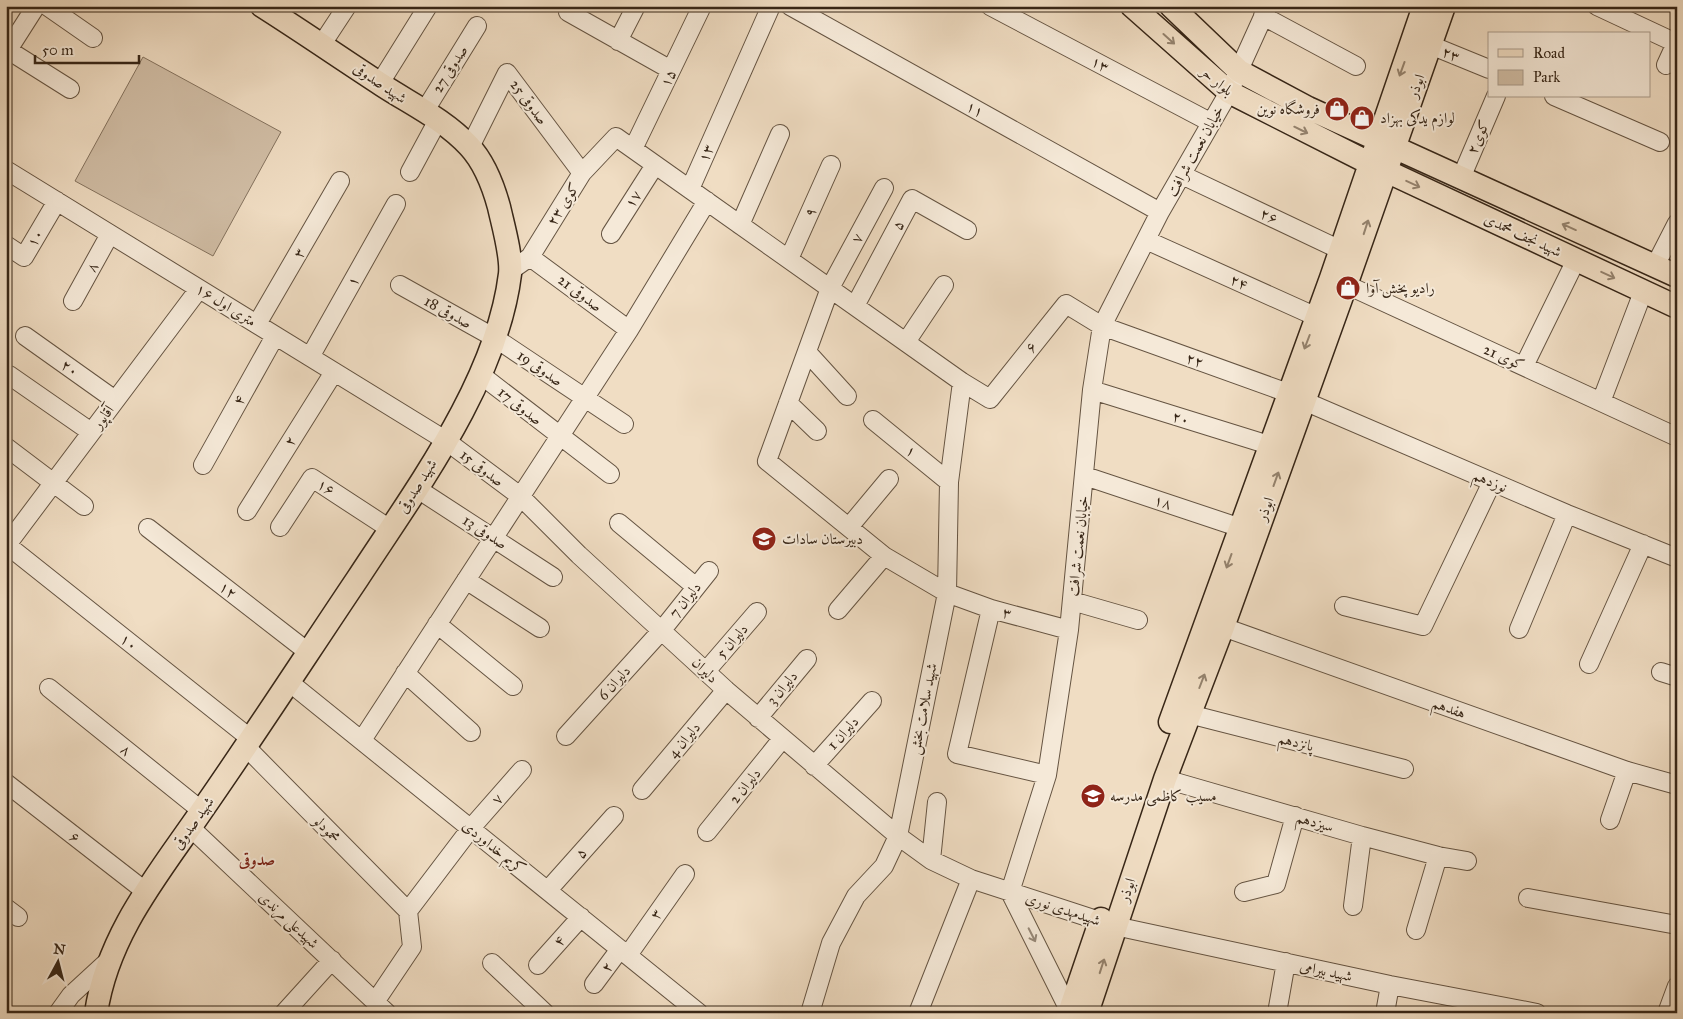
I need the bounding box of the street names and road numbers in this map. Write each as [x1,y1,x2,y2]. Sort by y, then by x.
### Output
street label: صدوقی 27 [428,42,472,96]
street label: ۲۳ [1439,42,1463,66]
street label: ۱۳ [1088,52,1112,76]
street label: شهید صدوقی [349,59,410,108]
street label: بلوار حر [1195,61,1237,100]
street label: ۱۵ [656,66,680,90]
street label: ابوذر [1403,72,1429,102]
street label: صدوقی 25 [506,76,552,128]
street label: ۱۱ [963,97,987,121]
street label: خیابان نعمت شرافت [1163,102,1228,200]
street label: کوی۲ [1463,117,1493,157]
street label: ۱۳ [694,141,718,165]
street label: کوی ۲۳ [543,179,583,229]
street label: ۱۷ [621,187,645,211]
street label: ۹ [800,204,820,220]
street label: ۲۶ [1257,204,1281,228]
street label: شهید نجف محمدی [1481,209,1565,262]
street label: ۵ [888,217,908,233]
street label: ۱۰ [23,226,47,250]
street label: ۷ [847,230,867,246]
street label: ۳ [289,245,309,261]
street label: ۸ [82,259,102,275]
street label: ۲۴ [1227,270,1251,294]
street label: صدوقی 21 [554,271,606,315]
street label: ۱ [343,273,363,289]
street label: ۱۶ متری اول [192,279,260,331]
street label: صدوقی 18 [421,292,475,332]
street label: ۶ [1021,338,1041,356]
street label: کوی 21 [1481,340,1527,374]
street label: صدوقی 19 [514,346,566,390]
street label: ۲۲ [1184,349,1206,371]
street label: ۲۰ [58,356,82,380]
street label: صدوقی 17 [494,383,546,429]
street label: ۴ [229,392,249,408]
street label: آقاپور [87,400,120,435]
street label: ۲۰ [1170,407,1192,429]
street label: ۲ [280,433,300,449]
street label: ۱ [902,441,920,461]
street label: صدوقی 15 [457,446,507,490]
street label: شهید صدوقی [393,456,441,517]
street label: نوزدهم [1468,466,1510,501]
street label: ۱۶ [314,475,338,499]
street label: ۱۸ [1152,491,1174,513]
street label: خیابان نعمت شرافت [1064,495,1093,597]
street label: ابوذر [1252,495,1278,525]
street label: صدوقی 13 [459,511,511,553]
street label: ۱۲ [216,578,240,602]
street label: دلیران 7 [665,579,705,621]
street label: ۳ [1000,603,1014,623]
street label: دلیران 5 [712,620,752,662]
street label: ۱۰ [117,630,141,654]
street label: دلیران [688,653,722,687]
street label: دلیران 6 [594,662,634,704]
street label: شهید سلامت بخش [905,662,942,757]
street label: دلیران 3 [763,667,801,709]
street label: هفدهم [1428,694,1468,727]
street label: دلیران 1 [823,713,863,753]
street label: دلیران 4 [664,718,704,762]
street label: پانزدهم [1275,729,1317,760]
street label: ۸ [117,740,135,760]
street label: دلیران 2 [725,765,765,807]
street label: ۷ [487,790,507,808]
street label: شهید صدوقی [168,793,218,853]
street label: سیزدهم [1293,808,1336,841]
street label: محمودلو [308,810,344,846]
street label: کریم خداوردی [456,816,529,881]
street label: ۶ [66,827,84,847]
street label: ۵ [571,844,591,862]
street label: ابوذر [1114,876,1139,906]
street label: شهیدعلی مرندی [254,888,323,954]
street label: شهیدمهدی نوری [1023,888,1103,931]
street label: ۳ [646,905,666,923]
street label: ۴ [549,932,569,950]
street label: شهید بیرامی [1298,957,1354,986]
street label: ۲ [597,958,617,976]

